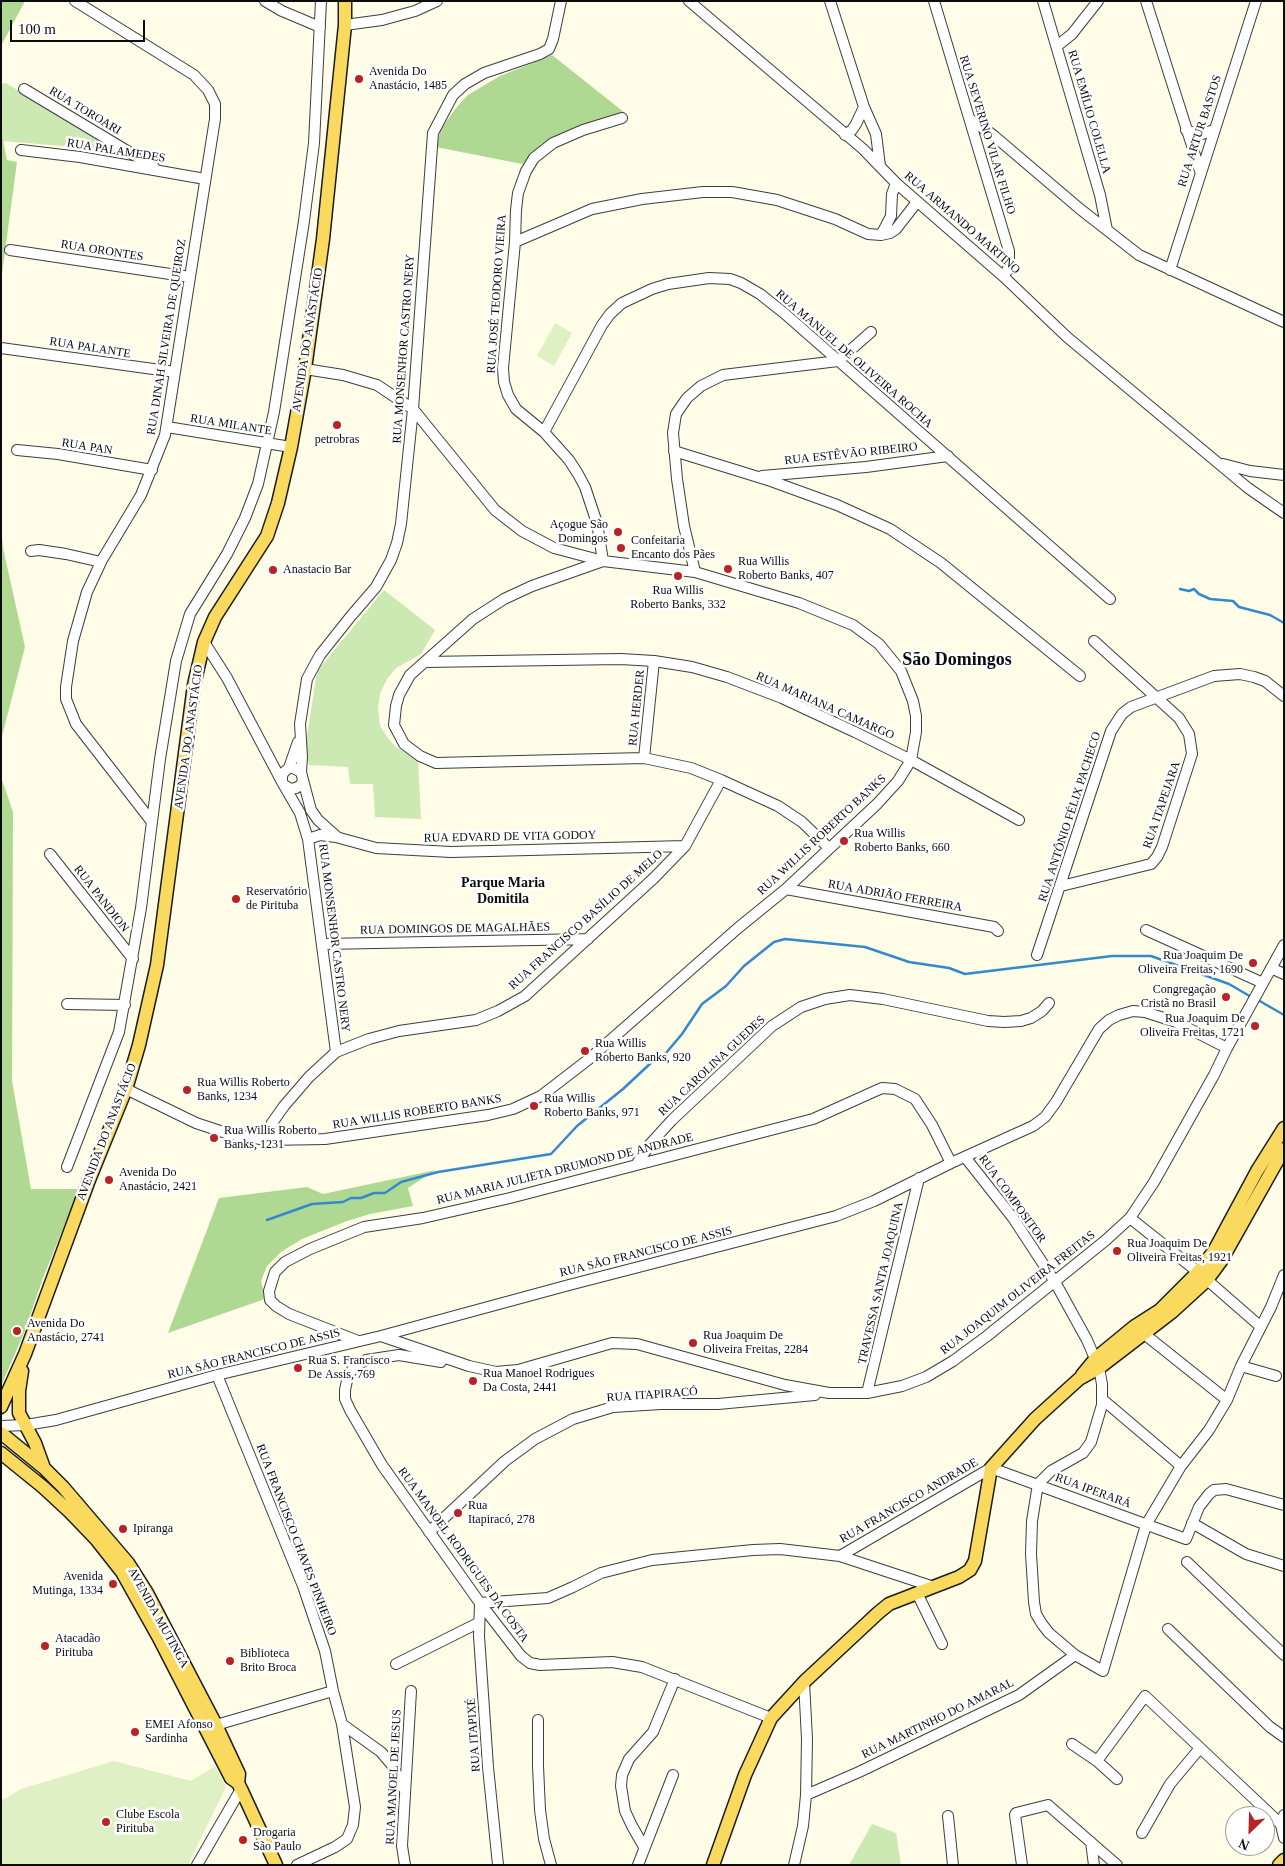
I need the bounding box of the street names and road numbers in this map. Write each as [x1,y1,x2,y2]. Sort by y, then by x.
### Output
street label: RUA EMÍLIO COLELLA [1064,49,1114,175]
street label: RUA SEVERINO VILAR FILHO [956,54,1018,216]
street label: RUA ARTUR BASTOS [1175,73,1225,189]
street label: RUA TOROARI [46,84,124,138]
street label: RUA PALAMEDES [66,136,166,166]
street label: RUA ARMANDO MARTINO [901,169,1023,277]
street label: RUA JOSÉ TEODORO VIEIRA [484,214,510,374]
street label: RUA ORONTES [60,237,144,265]
street label: RUA DINAH SILVEIRA DE QUEIROZ [144,238,190,436]
street label: RUA MONSENHOR CASTRO NERY [390,254,418,444]
street label: AVENIDA DO ANASTÁCIO [289,267,327,413]
street label: RUA MANUEL DE OLIVEIRA ROCHA [773,287,935,431]
street label: RUA PALANTE [48,334,132,362]
street label: RUA MILANTE [189,411,273,439]
street label: RUA PAN [61,436,113,458]
street label: RUA ESTÊVÃO RIBEIRO [784,440,918,468]
street label: AVENIDA DO ANASTÁCIO [172,664,206,810]
street label: RUA HERDER [626,669,648,747]
street label: RUA MARIANA CAMARGO [754,669,896,743]
street label: RUA ANTÔNIO FÉLIX PACHECO [1036,730,1104,904]
street label: RUA ITAPEJARA [1140,759,1184,851]
street label: RUA WILLIS ROBERTO BANKS [755,772,889,898]
street label: RUA EDVARD DE VITA GODOY [423,828,597,846]
street label: RUA MONSENHOR CASTRO NERY [315,843,353,1033]
street label: RUA FRANCISCO BASÍLIO DE MELO [506,847,666,993]
street label: RUA PANDION [70,863,132,935]
street label: RUA ADRIÃO FERREIRA [827,877,963,915]
street label: RUA DOMINGOS DE MAGALHÃES [360,920,550,938]
street label: RUA CAROLINA GUEDES [656,1013,768,1119]
street label: AVENIDA DO ANASTÁCIO [74,1061,140,1203]
street label: RUA WILLIS ROBERTO BANKS [332,1092,502,1132]
street label: RUA MARIA JULIETA DRUMOND DE ANDRADE [435,1130,695,1208]
street label: RUA COMPOSITOR [975,1152,1049,1246]
street label: TRAVESSA SANTA JOAQUINA [855,1200,907,1366]
street label: RUA SÃO FRANCISCO DE ASSIS [558,1224,734,1280]
street label: RUA JOAQUIM OLIVEIRA FREITAS [938,1228,1098,1358]
street label: RUA SÃO FRANCISCO DE ASSIS [166,1326,342,1382]
street label: RUA ITAPIRACÓ [606,1385,698,1405]
street label: RUA FRANCISCO CHAVES PINHEIRO [253,1442,339,1638]
street label: RUA FRANCISCO ANDRADE [837,1455,981,1547]
street label: RUA MANOEL RODRIGUES DA COSTA [395,1465,531,1645]
street label: RUA IPERARÁ [1053,1471,1133,1511]
street label: AVENIDA MUTINGA [124,1565,192,1671]
street label: RUA MARTINHO DO AMARAL [860,1676,1016,1762]
street label: RUA ITAPIXÉ [464,1698,484,1772]
street label: RUA MANOEL DE JESUS [383,1709,405,1845]

